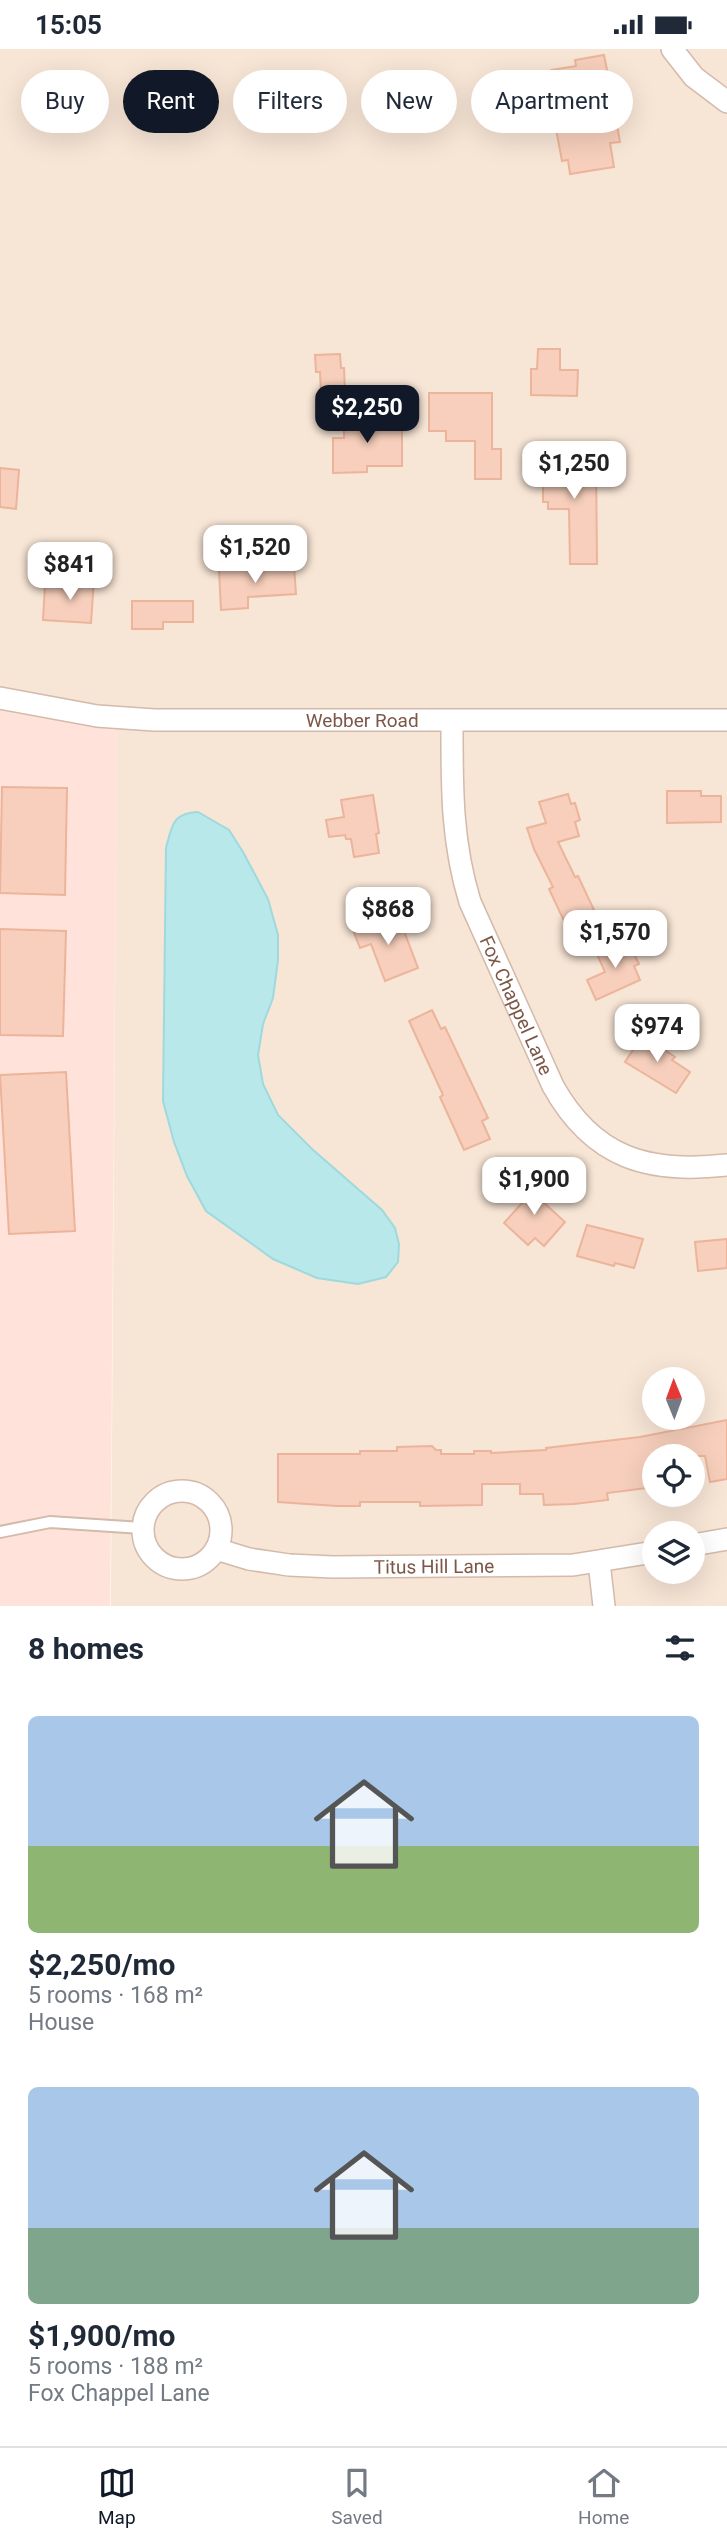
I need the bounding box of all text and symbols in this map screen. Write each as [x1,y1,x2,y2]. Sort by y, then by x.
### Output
text: 15:05 [35,10,102,40]
chip: Buy [21,70,109,133]
chip: Rent [123,70,219,133]
chip: Filters [233,70,347,133]
chip: New [361,70,457,133]
chip: Apartment [471,70,633,133]
pin: $2,250 [310,385,424,445]
text: $2,250 [331,394,403,421]
pin: $1,250 [517,441,631,501]
text: $1,250 [538,450,610,477]
pin: $1,520 [198,525,312,585]
text: $1,520 [219,534,291,561]
pin: $841 [29,543,111,602]
text: $841 [44,551,96,578]
street label: Webber Road [306,709,419,732]
pin: $868 [347,887,429,947]
text: $868 [362,896,414,923]
pin: $1,570 [558,911,672,970]
text: $1,570 [579,919,651,946]
street label: Fox Chappel Lane [475,932,558,1079]
pin: $974 [616,1005,698,1064]
text: $974 [631,1013,683,1040]
pin: $1,900 [477,1157,591,1217]
text: $1,900 [498,1166,570,1193]
north arrow [642,1367,705,1430]
map controls [642,1367,705,1584]
button: locate [642,1444,705,1507]
button: layers [642,1521,705,1584]
street label: Titus Hill Lane [374,1554,494,1578]
icon: filters [661,1629,699,1667]
text: 8 homes [28,1631,144,1666]
icon: home [301,1761,427,1887]
text: $2,250/mo [28,1947,176,1982]
text: 5 rooms · 168 m² [28,1982,203,2009]
text: House [28,2009,94,2036]
icon: home [301,2132,427,2258]
text: $1,900/mo [28,2318,176,2353]
text: 5 rooms · 188 m² [28,2353,203,2380]
text: Fox Chappel Lane [28,2380,210,2407]
tab: Map [98,2464,136,2529]
tab: Saved [331,2464,383,2529]
tab: Home [578,2464,629,2529]

